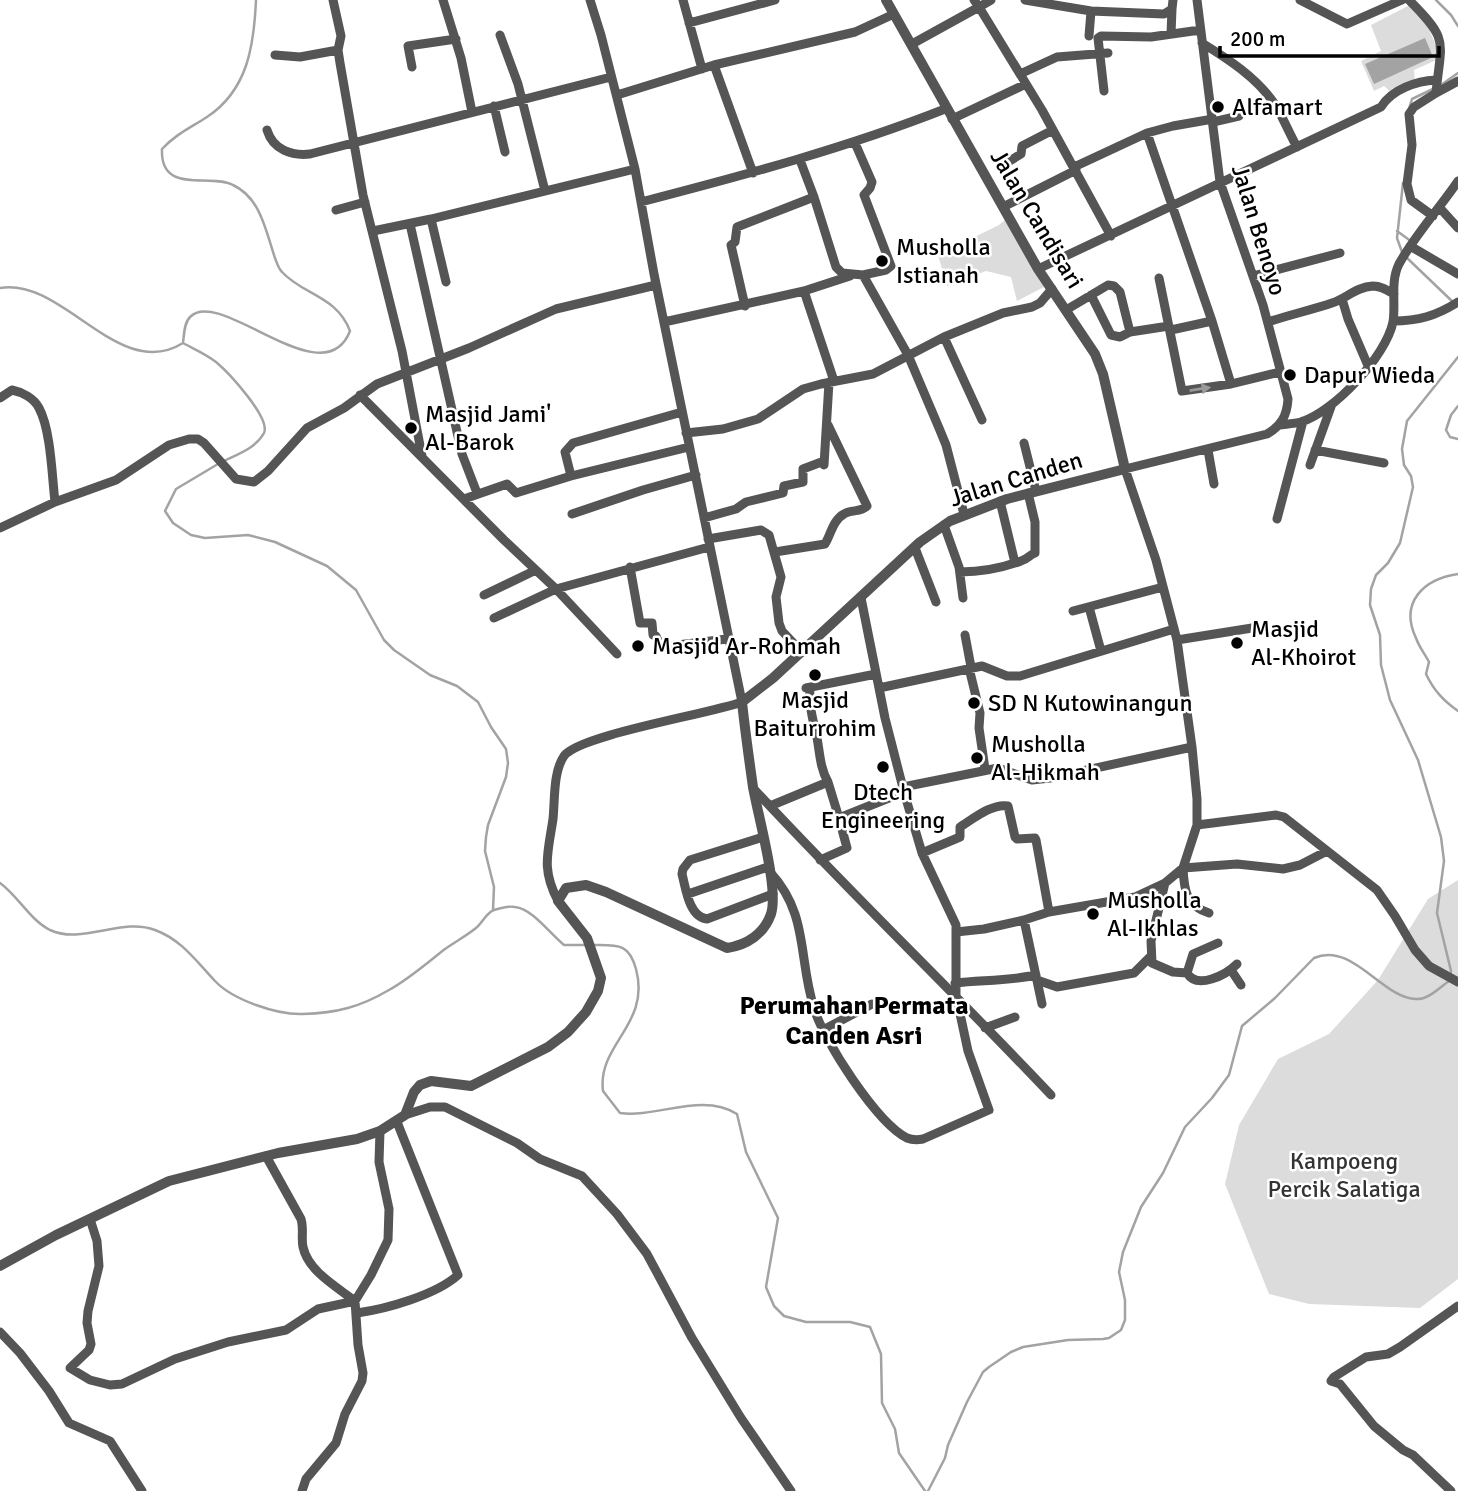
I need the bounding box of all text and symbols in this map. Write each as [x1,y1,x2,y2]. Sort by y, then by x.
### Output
scale bar [1220,14,1439,58]
text: 200 m [1230,26,1285,52]
place label: Alfamart [1232,92,1323,122]
marker: Alfamart [1210,99,1226,115]
street label: Jalan Candisari [984,144,1090,294]
street label: Jalan Benoyo [1225,161,1293,299]
place label: Musholla Istianah [896,232,991,290]
marker: Musholla Istianah [874,253,890,269]
place label: Dapur Wieda [1304,360,1435,390]
marker: Dapur Wieda [1282,367,1298,383]
one-way arrow [1189,383,1211,394]
place label: Masjid Jami' Al-Barok [425,399,551,457]
marker: Masjid Jami' Al-Barok [403,420,419,436]
street label: Jalan Canden [946,445,1086,513]
place label: Masjid Al-Khoirot [1251,614,1356,672]
place label: Masjid Ar-Rohmah [652,631,841,661]
marker: Masjid Al-Khoirot [1229,635,1245,651]
marker: Masjid Ar-Rohmah [630,638,646,654]
marker: Masjid Baiturrohim [807,667,823,683]
place label: Masjid Baiturrohim [753,685,877,743]
place label: SD N Kutowinangun [988,688,1193,718]
marker: SD N Kutowinangun [966,695,982,711]
place label: Musholla Al-Hikmah [991,729,1100,787]
marker: Musholla Al-Hikmah [969,750,985,766]
marker: Dtech Engineering [875,759,891,775]
place label: Dtech Engineering [821,777,945,835]
place label: Musholla Al-Ikhlas [1107,885,1202,943]
marker: Musholla Al-Ikhlas [1085,906,1101,922]
district label: Perumahan Permata Canden Asri [739,990,969,1052]
park label: Kampoeng Percik Salatiga [1267,1146,1421,1204]

